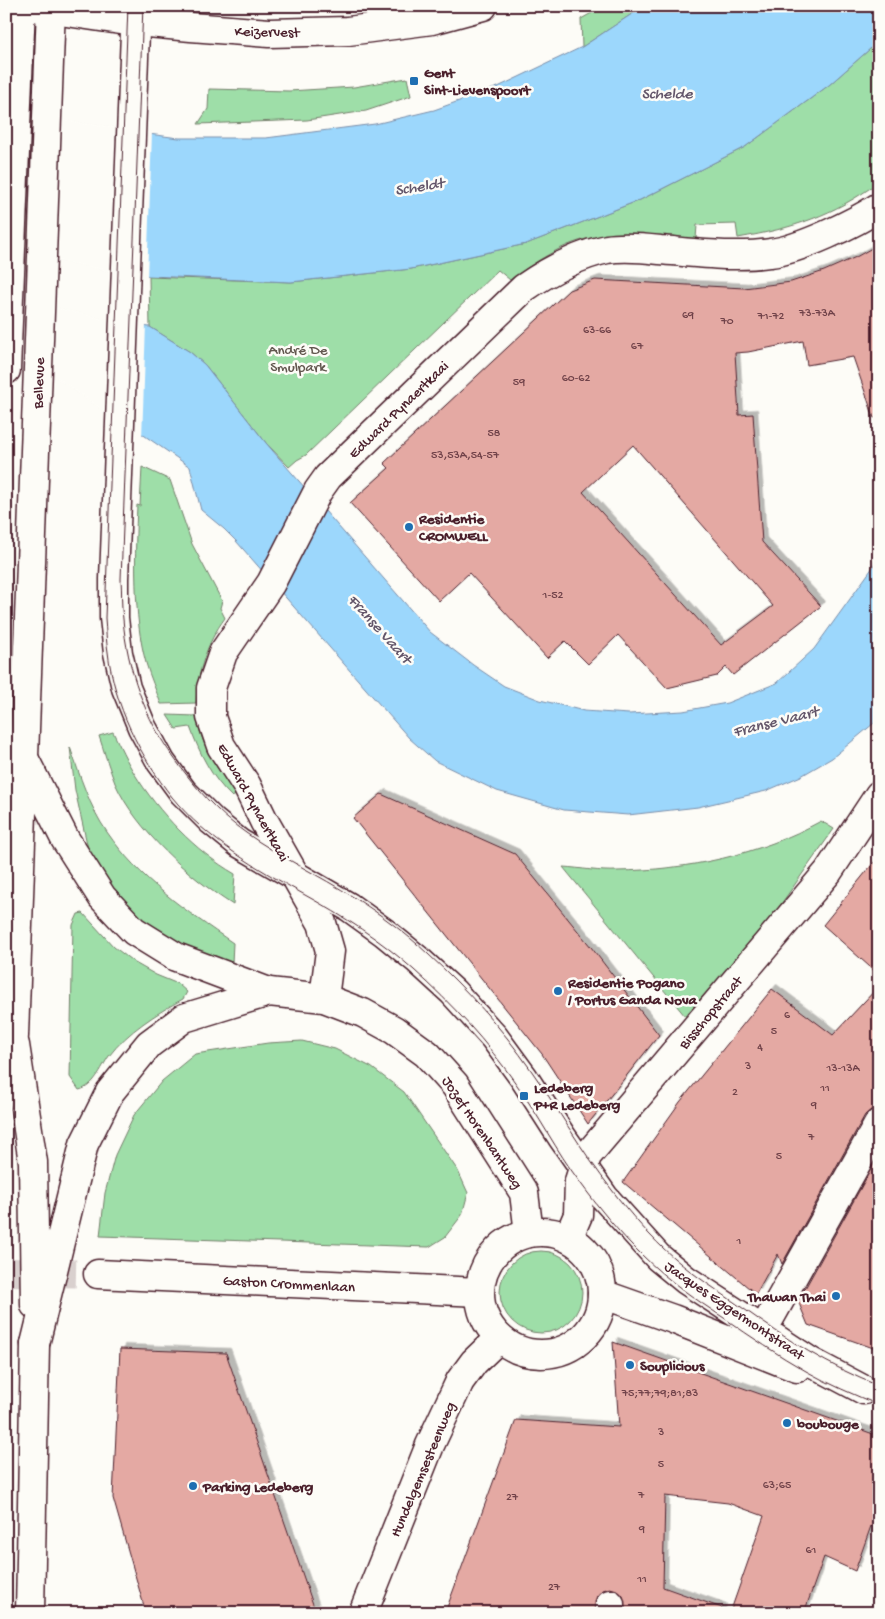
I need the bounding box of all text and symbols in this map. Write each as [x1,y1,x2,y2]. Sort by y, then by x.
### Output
street label: Keizervest [234,23,301,43]
place label: Gent Sint-Lievenspoort [424,65,532,100]
marker: Gent Sint-Lievenspoort [408,75,420,87]
water label: Schelde [642,86,693,105]
water label: Scheldt [394,175,448,202]
house number: 73-73A [798,307,836,321]
house number: 69 [682,309,694,323]
house number: 71-72 [757,310,785,324]
house number: 70 [719,315,734,329]
house number: 63-66 [583,324,612,338]
house number: 67 [631,340,644,354]
park label: André De Smulpark [269,342,328,377]
street label: Bellevue [30,357,50,410]
street label: Edward Pynaertkaai [345,358,453,463]
house number: 60-62 [562,372,590,386]
house number: 59 [513,376,525,390]
house number: 58 [488,427,501,441]
house number: 53,53A,54-57 [431,449,500,463]
place label: Residentie CROMWELL [418,511,489,546]
marker: Residentie CROMWELL [403,521,415,533]
house number: 1-52 [542,589,564,603]
water label: Franse Vaart [342,592,416,671]
water label: Franse Vaart [731,703,823,743]
street label: Edward Pynaertkaai [212,741,292,865]
street label: Bisschopstraat [675,972,749,1054]
place label: Residentie Pogano / Portus Ganda Nova [567,975,698,1010]
marker: Residentie Pogano / Portus Ganda Nova [552,985,564,997]
house number: 6 [784,1009,791,1023]
house number: 5 [771,1025,777,1039]
house number: 4 [757,1041,763,1055]
house number: 3 [744,1060,751,1074]
house number: 13-13A [826,1062,860,1076]
street label: Jozef Horenbantweg [437,1073,526,1193]
place label: Ledeberg P+R Ledeberg [533,1080,621,1115]
house number: 11 [819,1082,830,1096]
house number: 2 [732,1086,738,1100]
marker: Ledeberg P+R Ledeberg [518,1090,530,1102]
house number: 9 [810,1099,817,1113]
house number: 7 [807,1131,815,1145]
house number: 5 [776,1150,782,1164]
house number: 1 [736,1235,742,1249]
street label: Jacques Eggermontstraat [660,1258,809,1366]
street label: Gaston Crommenlaan [222,1273,355,1297]
place label: Thawan Thai [747,1289,826,1307]
marker: Thawan Thai [830,1290,842,1302]
place label: Souplicious [640,1358,706,1376]
marker: Souplicious [624,1359,636,1371]
house number: 75;77;79;81;83 [621,1387,698,1401]
street label: Hundelgemsesteenweg [387,1400,460,1540]
place label: boubouge [796,1416,860,1434]
marker: boubouge [781,1417,793,1429]
house number: 3 [657,1426,664,1440]
house number: 5 [658,1458,664,1472]
place label: Parking Ledeberg [202,1479,314,1497]
house number: 63;65 [763,1479,791,1493]
marker: Parking Ledeberg [187,1480,199,1492]
house number: 7 [637,1489,645,1503]
house number: 27 [506,1491,519,1505]
house number: 9 [638,1523,645,1537]
house number: 61 [806,1544,817,1558]
house number: 11 [636,1573,647,1587]
house number: 27 [548,1581,561,1595]

